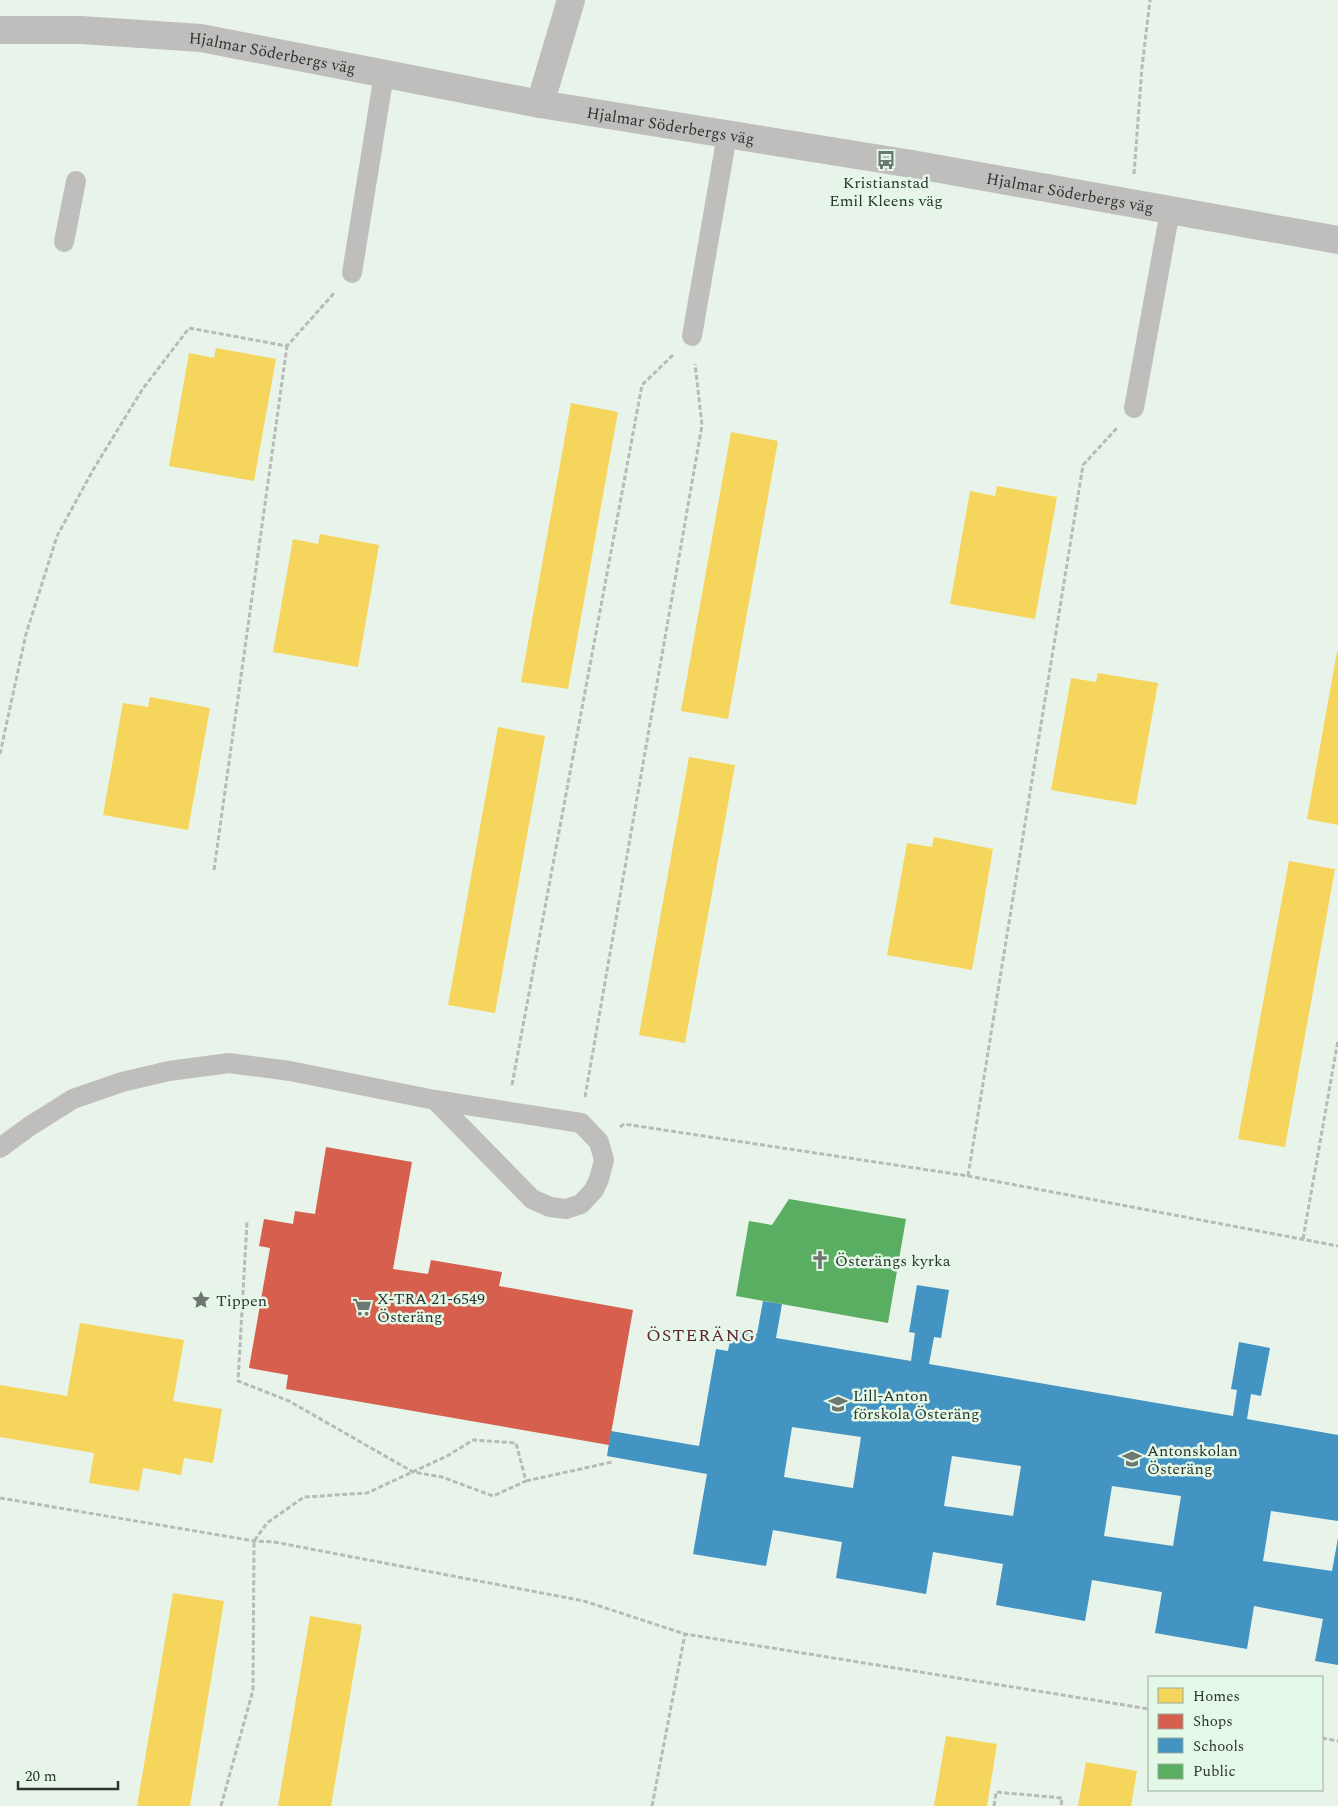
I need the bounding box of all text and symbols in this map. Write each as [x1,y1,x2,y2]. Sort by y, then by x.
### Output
street label: Hjalmar Söderbergs väg [188,26,358,81]
street label: Hjalmar Söderbergs väg [585,101,756,151]
bus stop icon: Kristianstad Emil Kleens väg [875,149,897,171]
street label: Hjalmar Söderbergs väg [984,166,1156,220]
place label: Kristianstad Emil Kleens väg [829,171,943,213]
church icon: Österängs kyrka [809,1249,831,1271]
place label: Österängs kyrka [835,1249,951,1273]
place label: X-TRA 21-6549 Österäng [377,1287,485,1329]
place icon: Tippen [190,1289,212,1311]
place label: Tippen [216,1289,267,1313]
supermarket icon: X-TRA 21-6549 Österäng [351,1296,373,1318]
district label: ÖSTERÄNG [646,1322,756,1349]
place label: Lill-Anton förskola Österäng [853,1384,980,1426]
school or university icon: Lill-Anton förskola Österäng [827,1393,849,1415]
place label: Antonskolan Österäng [1147,1439,1238,1481]
school or university icon: Antonskolan Österäng [1121,1448,1143,1470]
legend [1148,1676,1323,1791]
text: Homes [1193,1685,1240,1708]
text: Shops [1193,1710,1233,1733]
text: Schools [1193,1735,1244,1758]
scale bar [18,1758,118,1790]
text: Public [1193,1760,1236,1783]
text: 20 m [25,1765,57,1788]

